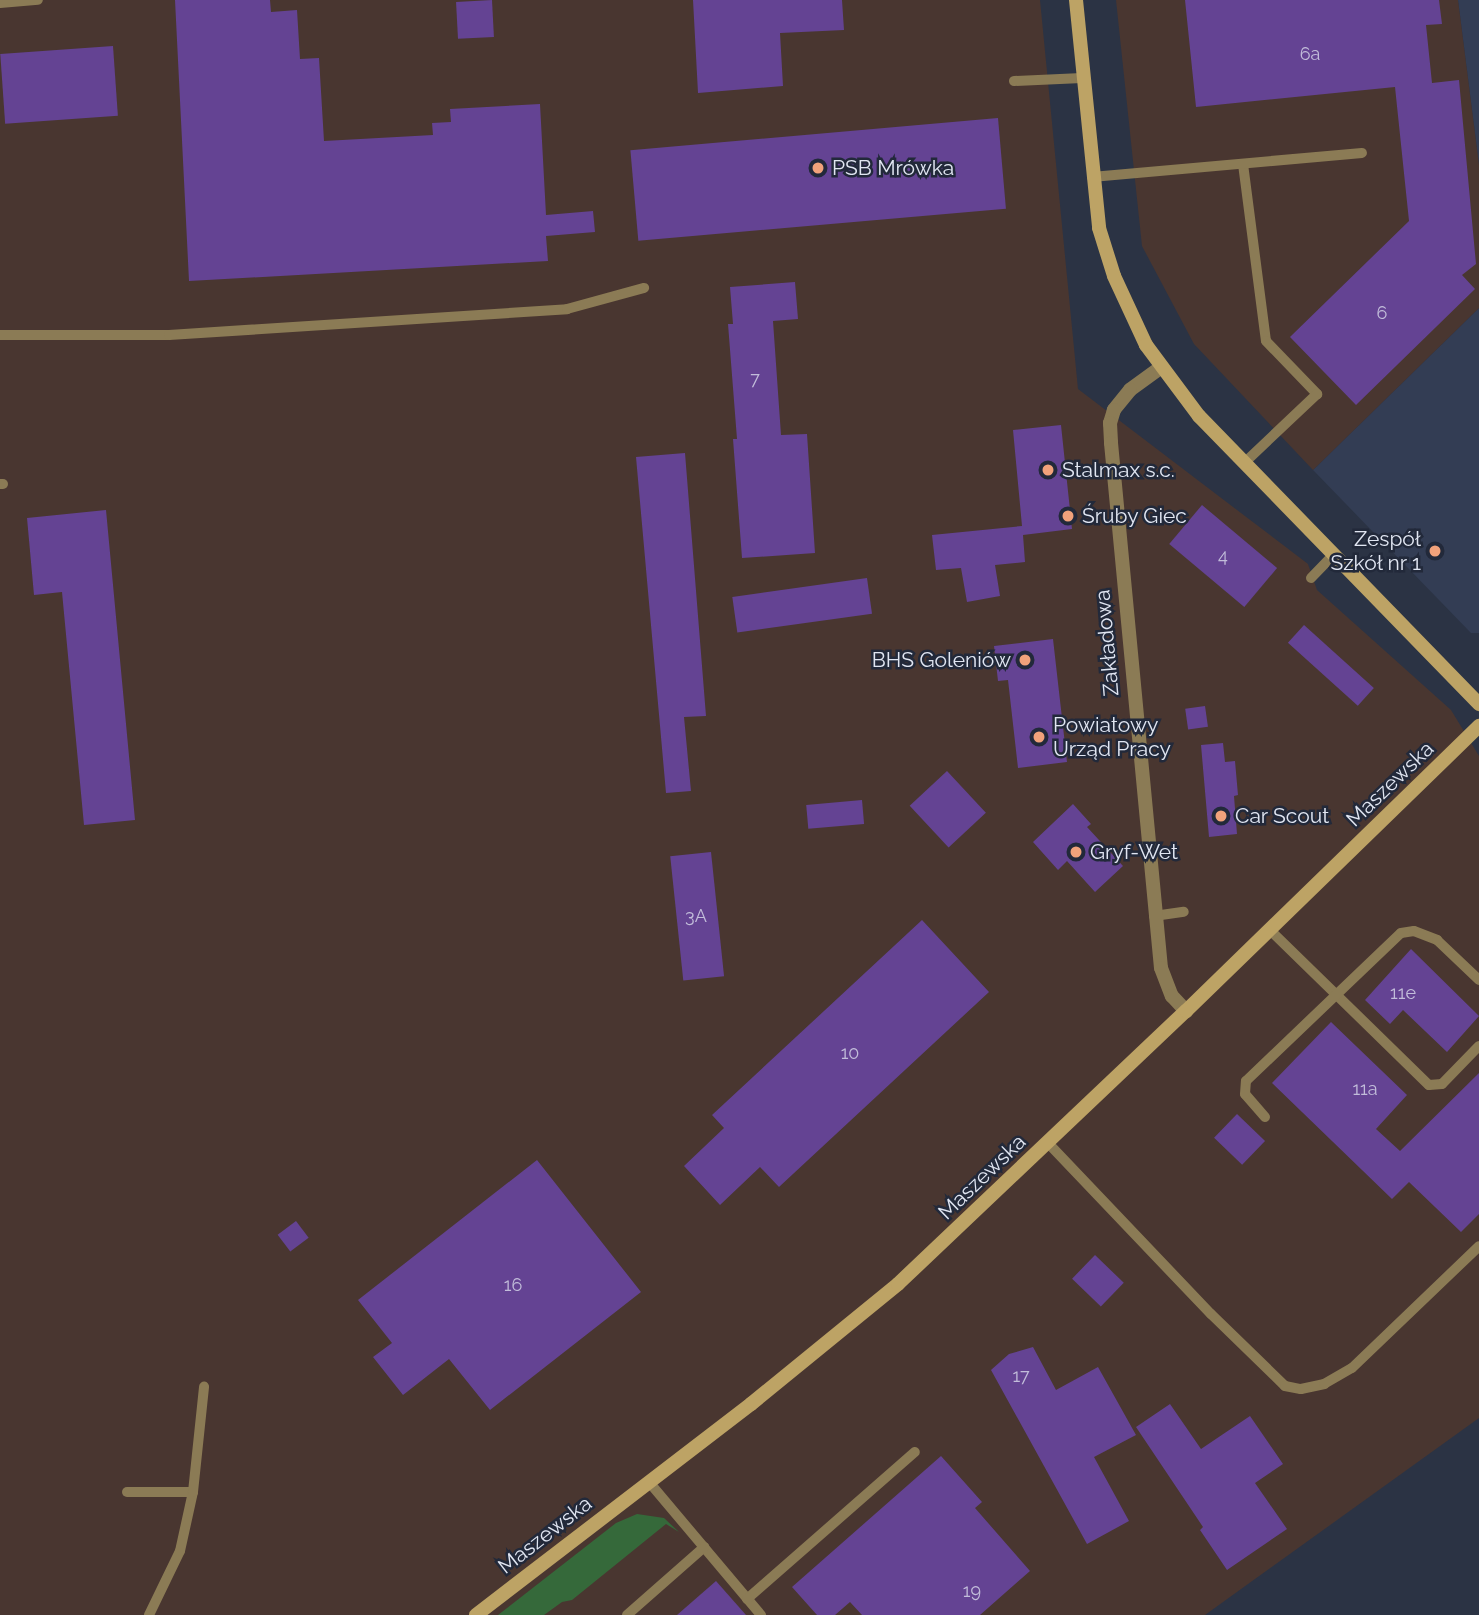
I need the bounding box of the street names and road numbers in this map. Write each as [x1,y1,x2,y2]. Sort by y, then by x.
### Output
street label: Zakładowa [1090,589,1124,697]
street label: Maszewska [1341,736,1439,832]
street label: Maszewska [933,1129,1031,1225]
street label: Maszewska [493,1491,597,1579]

